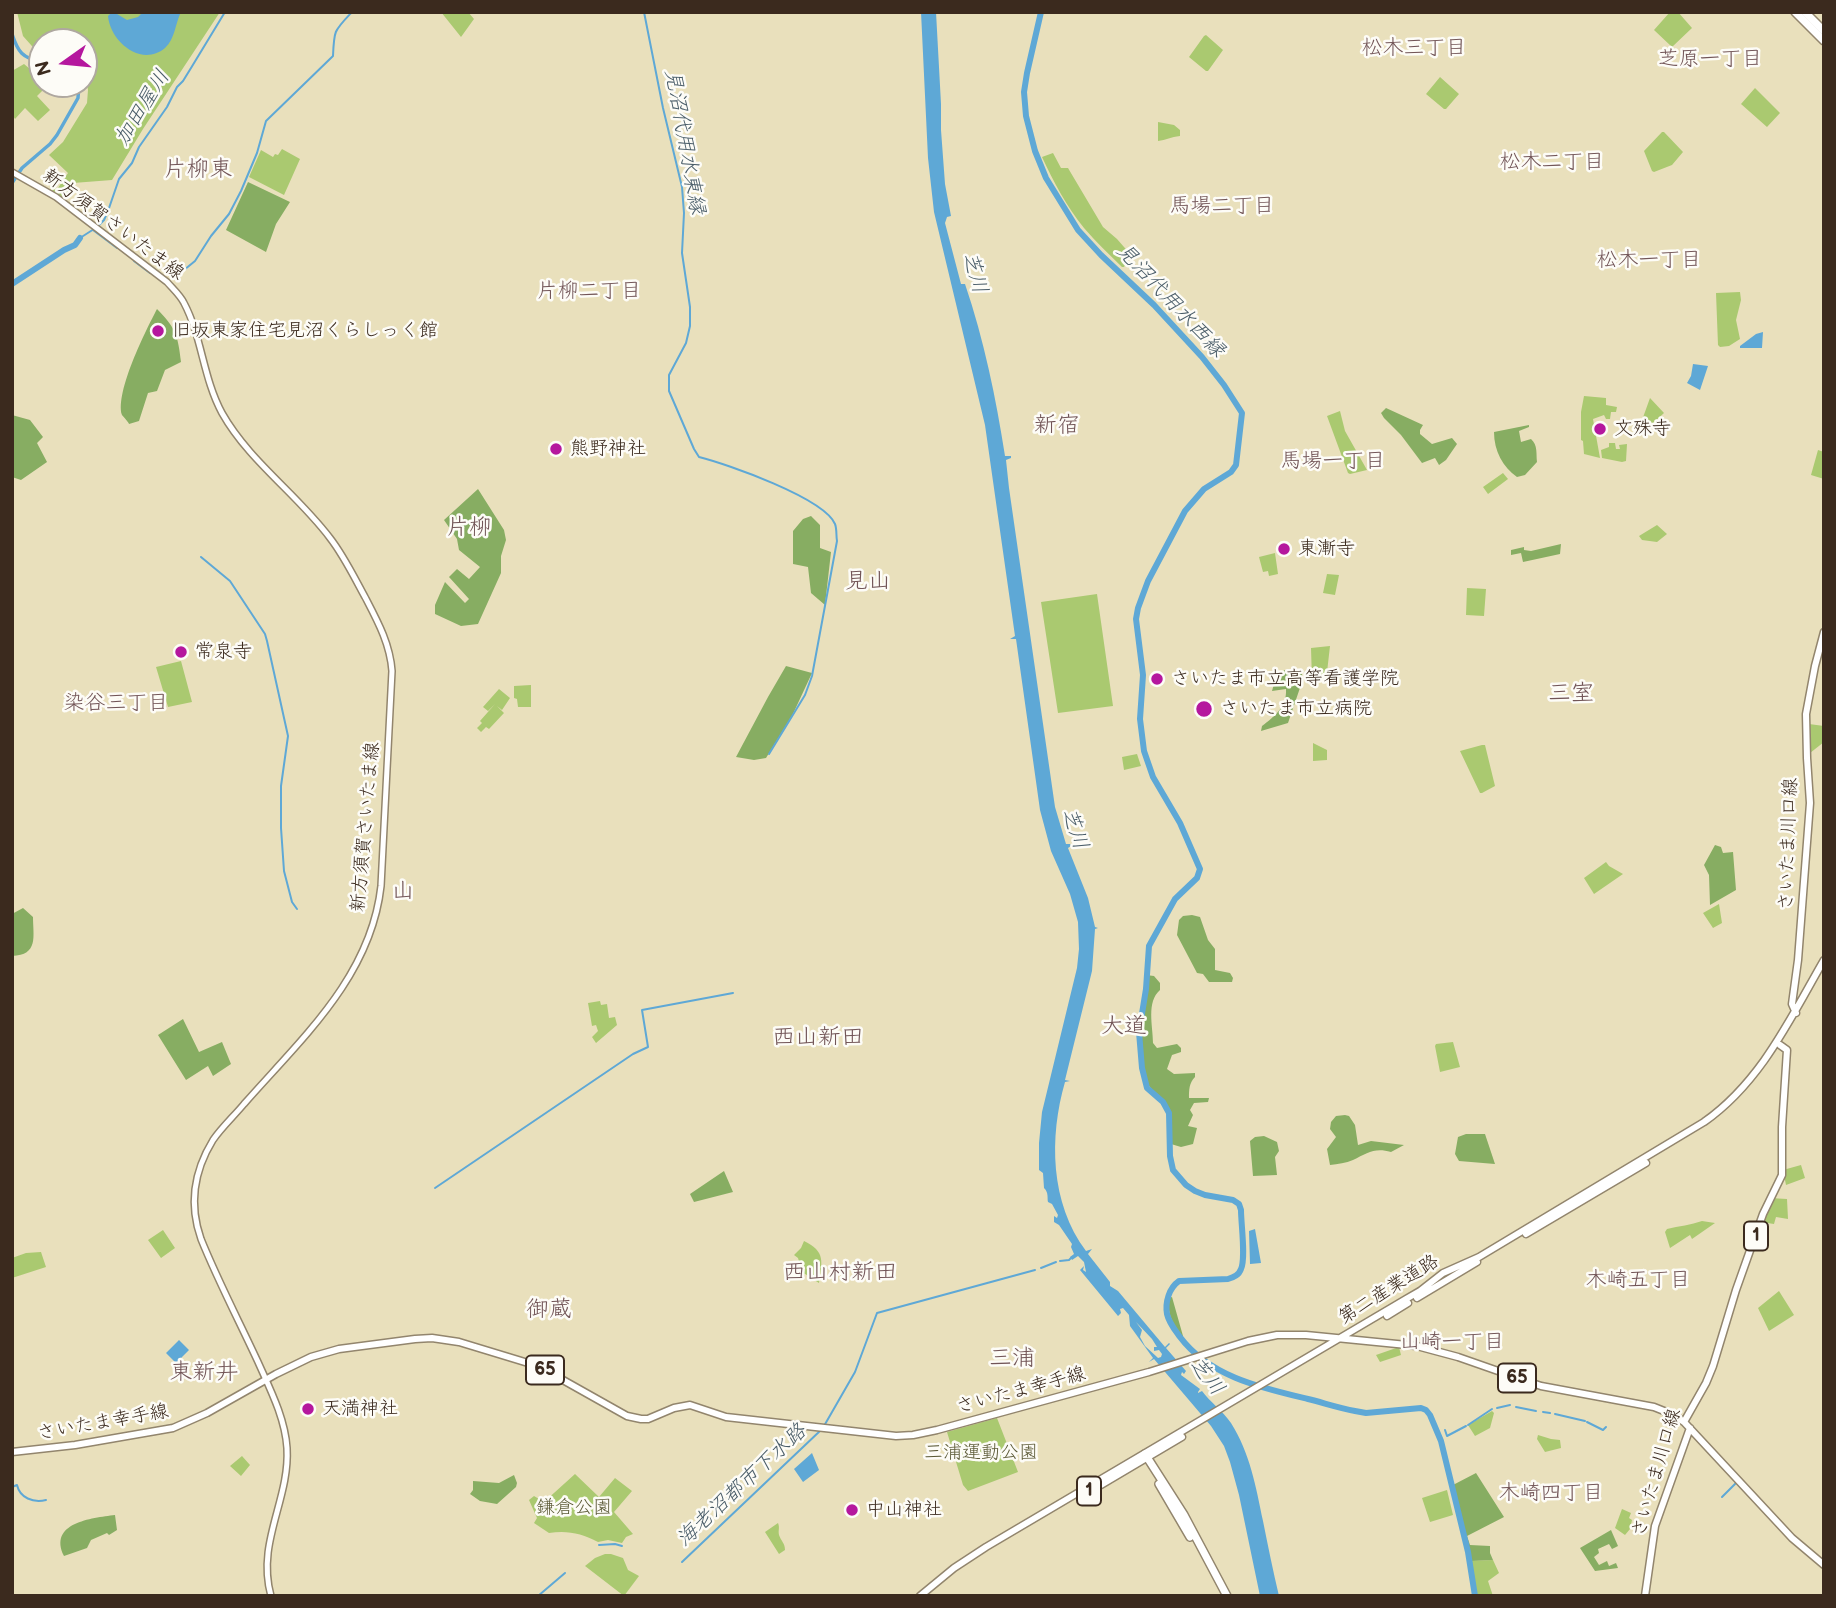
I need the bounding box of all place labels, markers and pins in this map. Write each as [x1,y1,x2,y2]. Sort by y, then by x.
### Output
place label: 旧坂東家住宅見沼くらしっく館 [172,320,438,342]
marker: 旧坂東家住宅見沼くらしっく館 [150,323,166,339]
place label: 文殊寺 [1614,418,1671,440]
marker: 文殊寺 [1592,421,1608,437]
place label: 熊野神社 [570,438,646,460]
marker: 熊野神社 [548,441,564,457]
place label: 東漸寺 [1298,538,1355,560]
marker: 東漸寺 [1276,541,1292,557]
place label: 常泉寺 [195,641,252,663]
marker: 常泉寺 [173,644,189,660]
place label: さいたま市立高等看護学院 [1171,668,1399,690]
marker: さいたま市立高等看護学院 [1149,671,1165,687]
place label: さいたま市立病院 [1220,698,1372,720]
marker: さいたま市立病院 [1194,699,1214,719]
place label: 天満神社 [322,1398,398,1420]
marker: 天満神社 [300,1401,316,1417]
place label: 中山神社 [866,1499,942,1521]
marker: 中山神社 [844,1502,860,1518]

